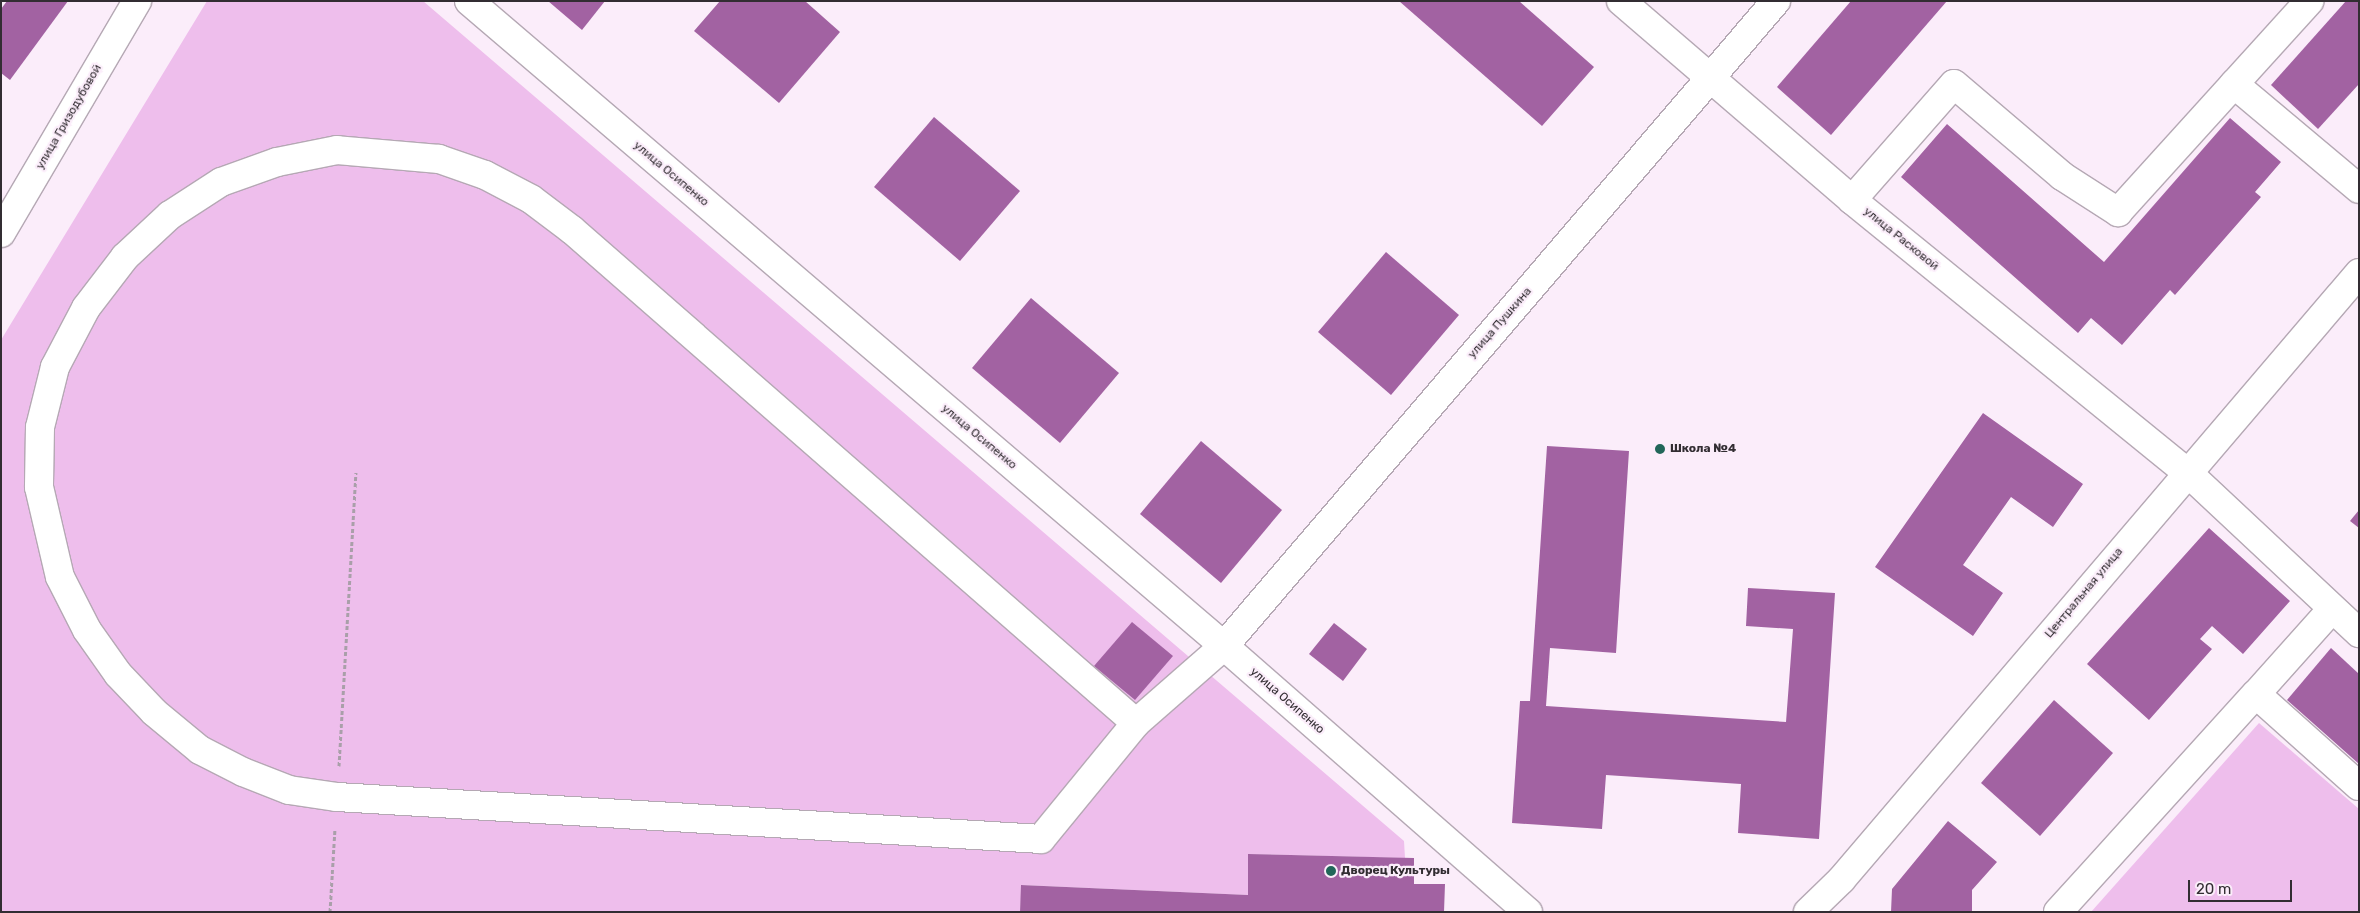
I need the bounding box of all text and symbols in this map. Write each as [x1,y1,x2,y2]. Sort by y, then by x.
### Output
street label: улица Гризодубовой [33,62,105,172]
street label: улица Осипенко [630,138,712,210]
street label: улица Расковой [1861,204,1941,274]
street label: улица Пушкина [1465,284,1535,362]
street label: улица Осипенко [938,401,1020,473]
place label: Школа №4 [1670,442,1736,456]
marker: Школа №4 [1654,443,1666,455]
street label: Центральная улица [2042,545,2126,641]
street label: улица Осипенко [1247,665,1327,737]
place label: Дворец Культуры [1341,864,1450,878]
marker: Дворец Культуры [1325,865,1337,877]
scale bar [2190,870,2294,902]
text: 20 m [2196,880,2231,898]

